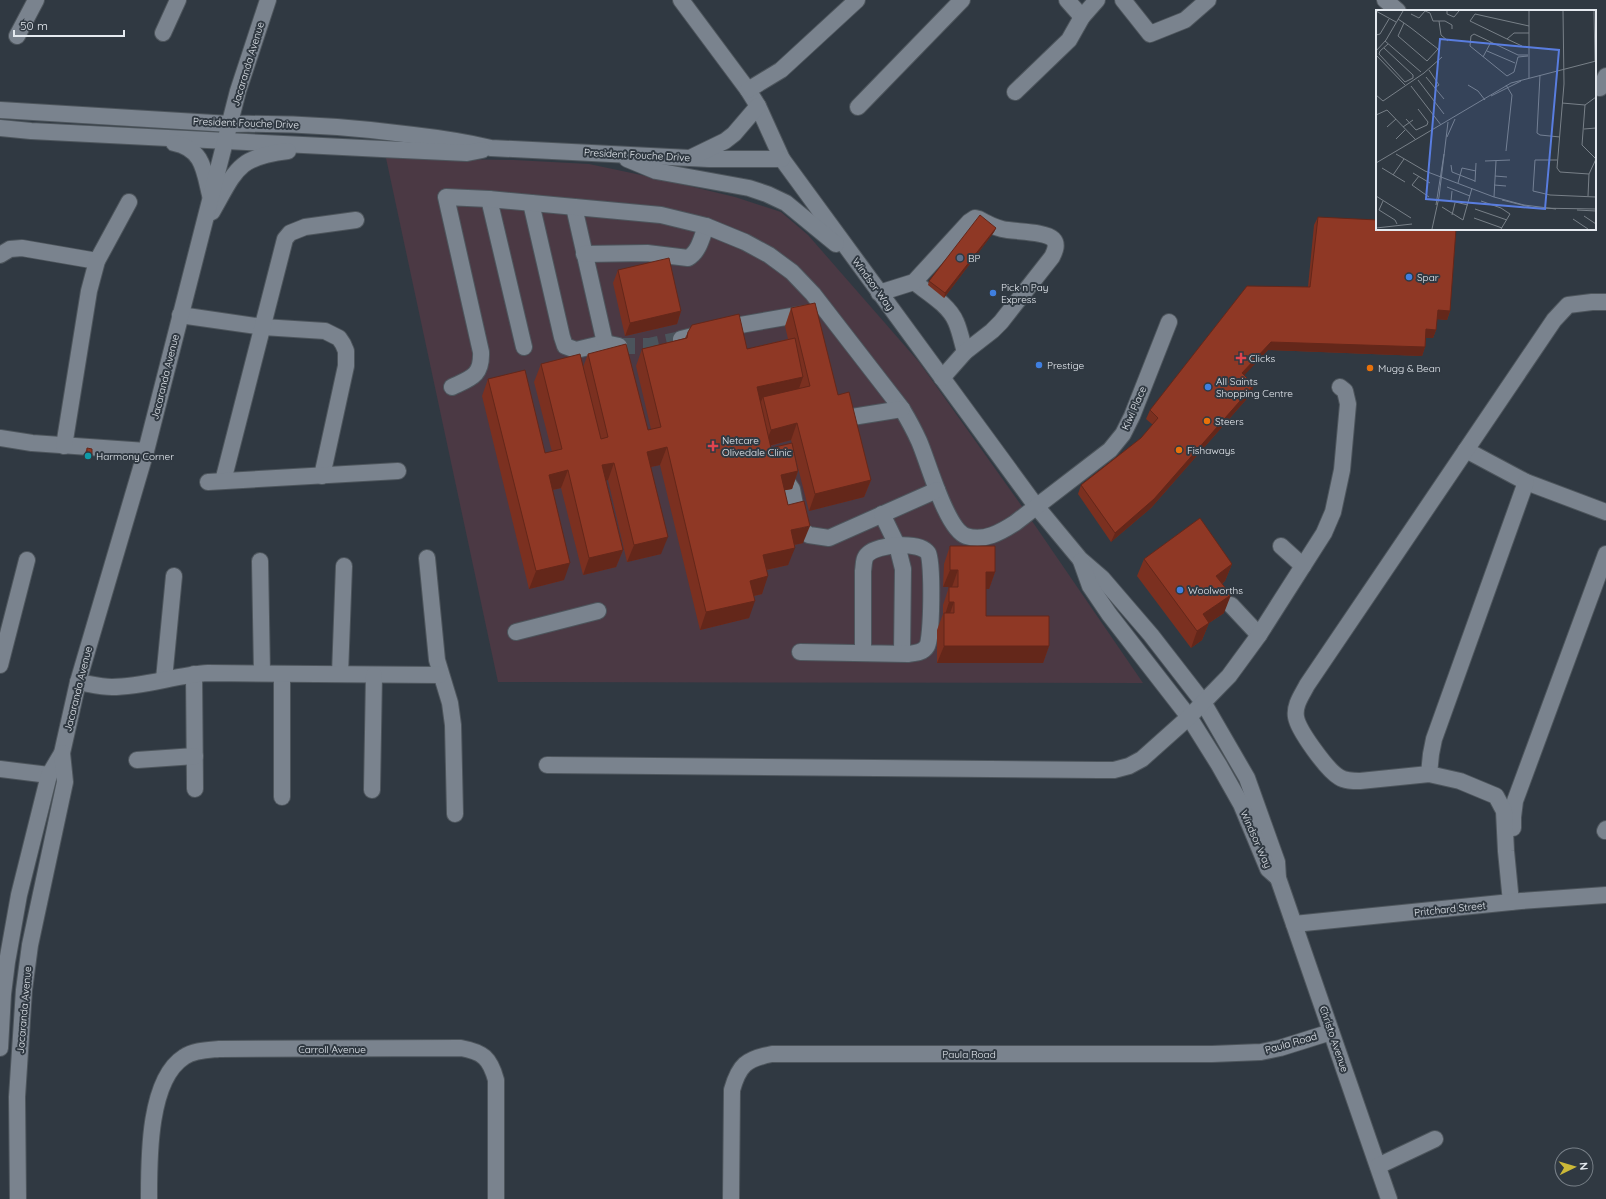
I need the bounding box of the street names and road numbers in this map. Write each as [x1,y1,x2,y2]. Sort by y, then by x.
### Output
street label: Jacaranda Avenue [229,20,267,108]
street label: President Fouche Drive [193,115,300,131]
street label: President Fouche Drive [584,146,691,164]
street label: Windsor Way [849,255,897,313]
street label: Jacaranda Avenue [148,333,182,421]
street label: Kiwi Place [1119,384,1150,432]
street label: Jacaranda Avenue [61,645,95,733]
street label: Windsor Way [1237,808,1275,870]
street label: Pritchard Street [1414,899,1487,919]
street label: Jacaranda Avenue [14,965,34,1054]
street label: Christo Avenue [1317,1004,1352,1074]
street label: Paula Road [1264,1029,1318,1057]
street label: Carroll Avenue [298,1043,366,1056]
street label: Paula Road [942,1048,996,1061]

